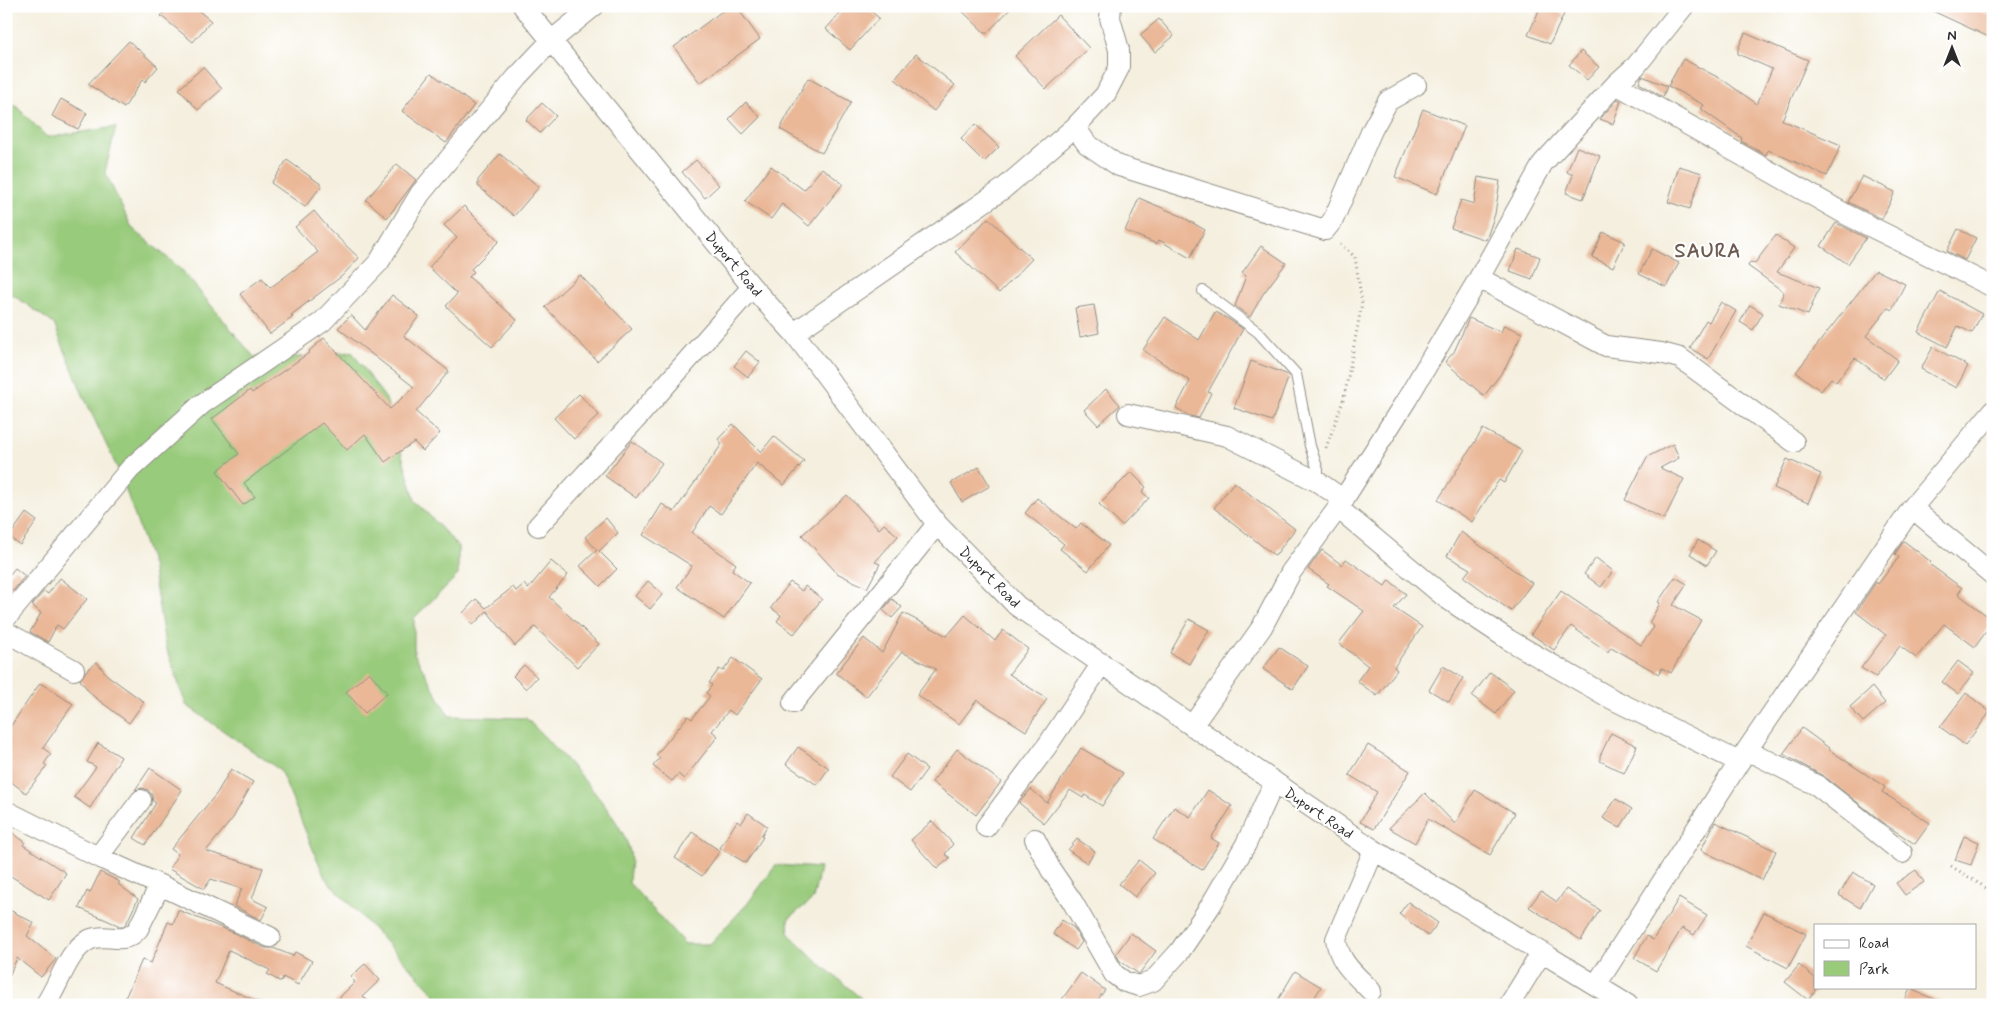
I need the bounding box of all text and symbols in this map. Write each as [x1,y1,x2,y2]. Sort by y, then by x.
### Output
north arrow [1926,22,1976,72]
text: N [1947,27,1957,45]
street label: Duport Road [700,228,766,302]
district label: SAURA [1675,238,1741,265]
street label: Duport Road [954,542,1025,613]
street label: Duport Road [1280,783,1357,844]
legend [1814,924,1976,988]
text: Road [1859,934,1889,954]
text: Park [1859,960,1889,980]

